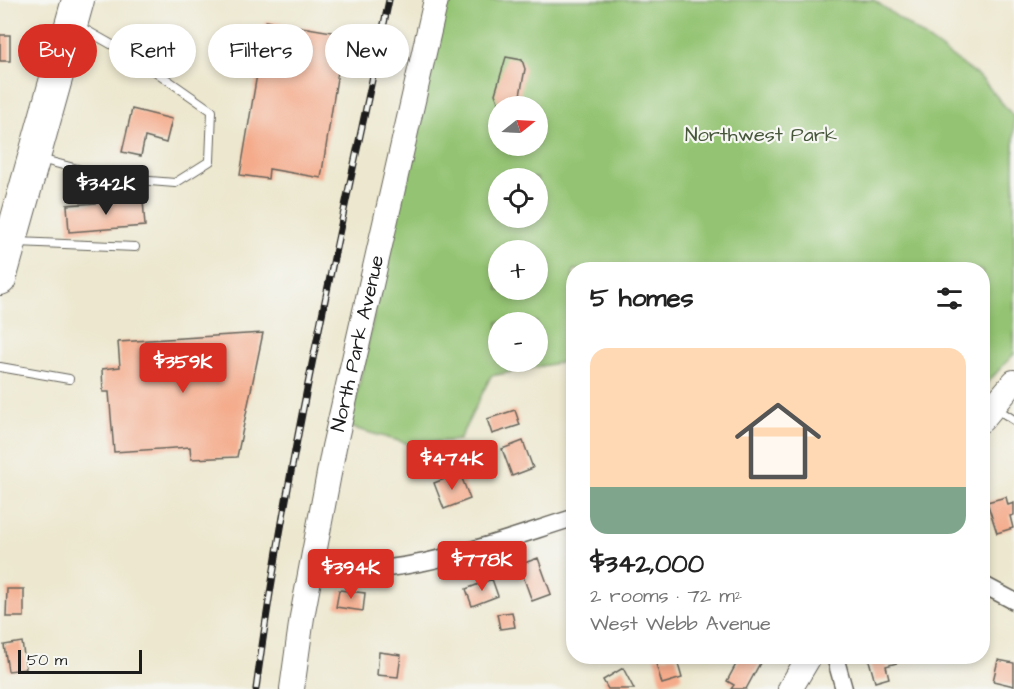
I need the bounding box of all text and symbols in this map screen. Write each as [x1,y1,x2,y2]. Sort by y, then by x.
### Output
chip: Buy [18,24,97,78]
chip: Rent [109,24,196,78]
chip: Filters [208,24,313,78]
chip: New [325,24,409,78]
north arrow [488,96,548,156]
map controls [488,96,548,372]
park label: Northwest Park [685,121,837,149]
pin: $342K [64,165,148,216]
button: locate [488,168,548,228]
text: $342K [77,170,135,198]
button: + [488,240,548,300]
street label: North Park Avenue [324,252,391,434]
text: 5 homes [590,280,694,316]
icon: filters [933,282,966,315]
button: − [488,312,548,372]
pin: $359K [141,343,225,394]
text: $359K [154,348,212,376]
icon: home [724,387,832,495]
pin: $474K [410,440,494,491]
text: $474K [421,445,483,473]
pin: $778K [440,541,524,592]
text: $778K [452,546,512,574]
text: $342,000 [590,546,704,582]
pin: $394K [309,549,393,600]
text: $394K [322,554,380,582]
text: 2 rooms · 72 m² [590,582,742,610]
text: West Webb Avenue [590,610,771,638]
scale bar [18,647,142,674]
text: 50 m [27,649,67,671]

